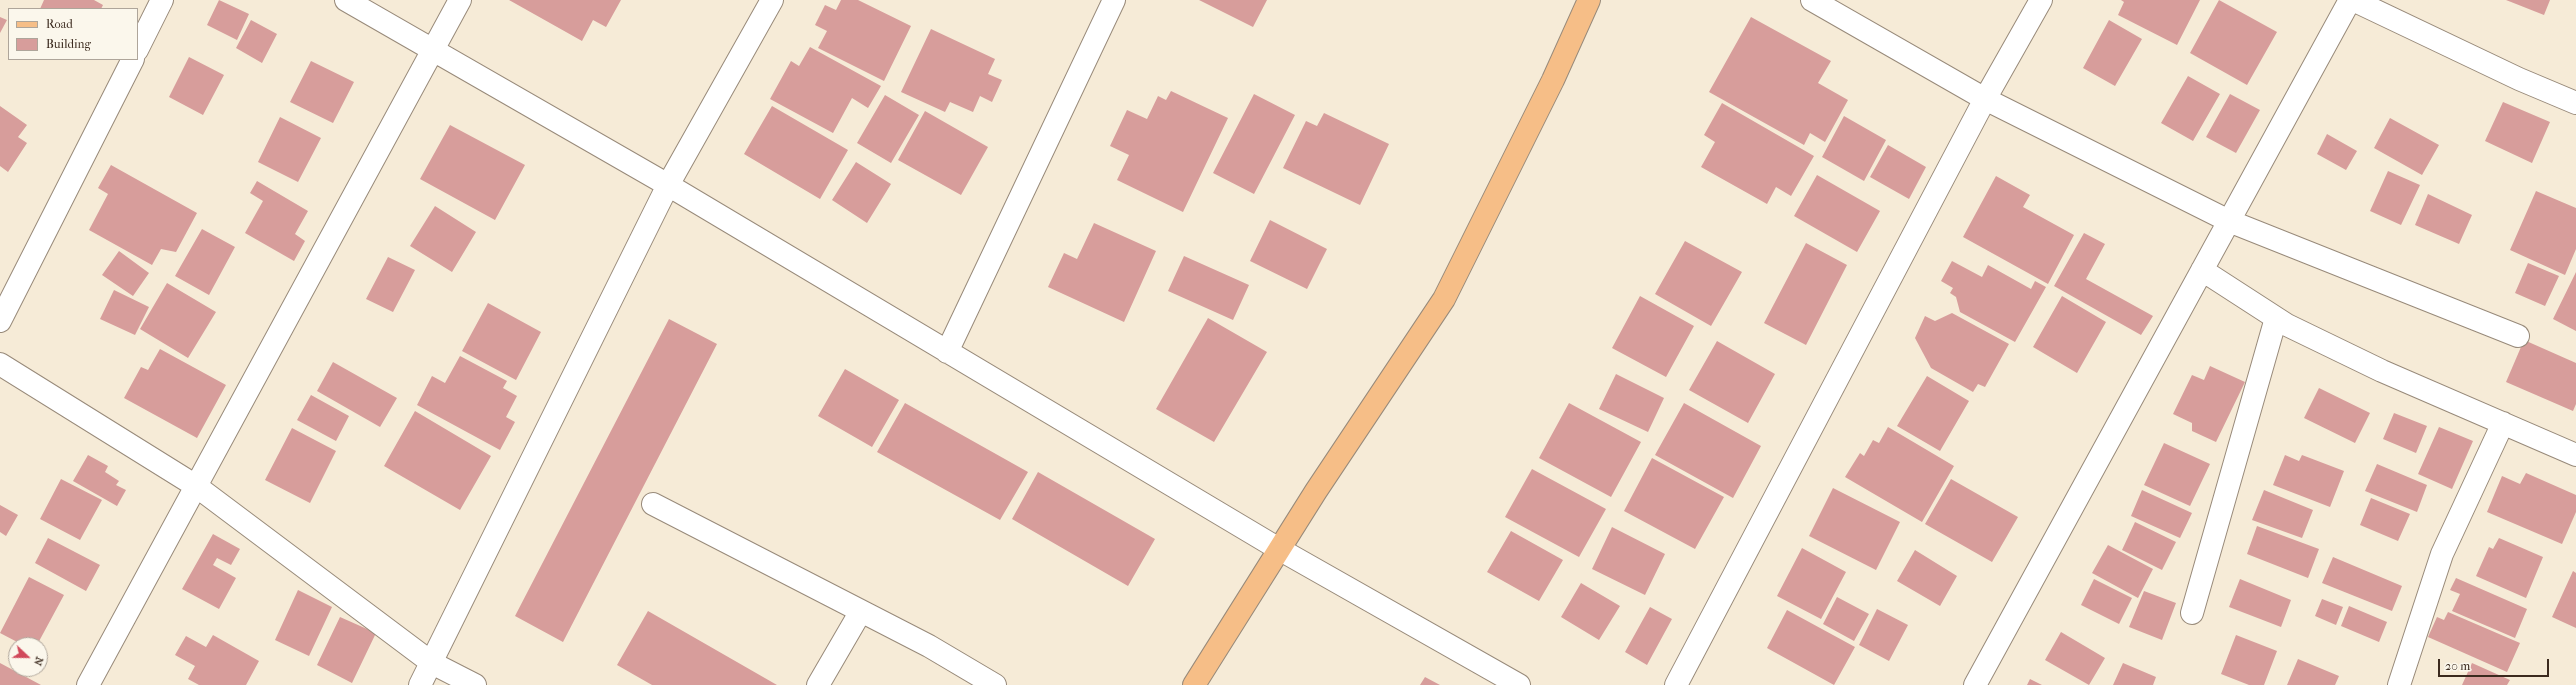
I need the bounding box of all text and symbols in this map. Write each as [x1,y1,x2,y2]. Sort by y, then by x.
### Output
legend [8,8,138,60]
text: Road [46,17,73,31]
text: Building [46,37,91,51]
north arrow [8,637,48,677]
scale bar [2440,651,2551,677]
text: N [31,655,46,668]
text: 20 m [2445,659,2470,673]

